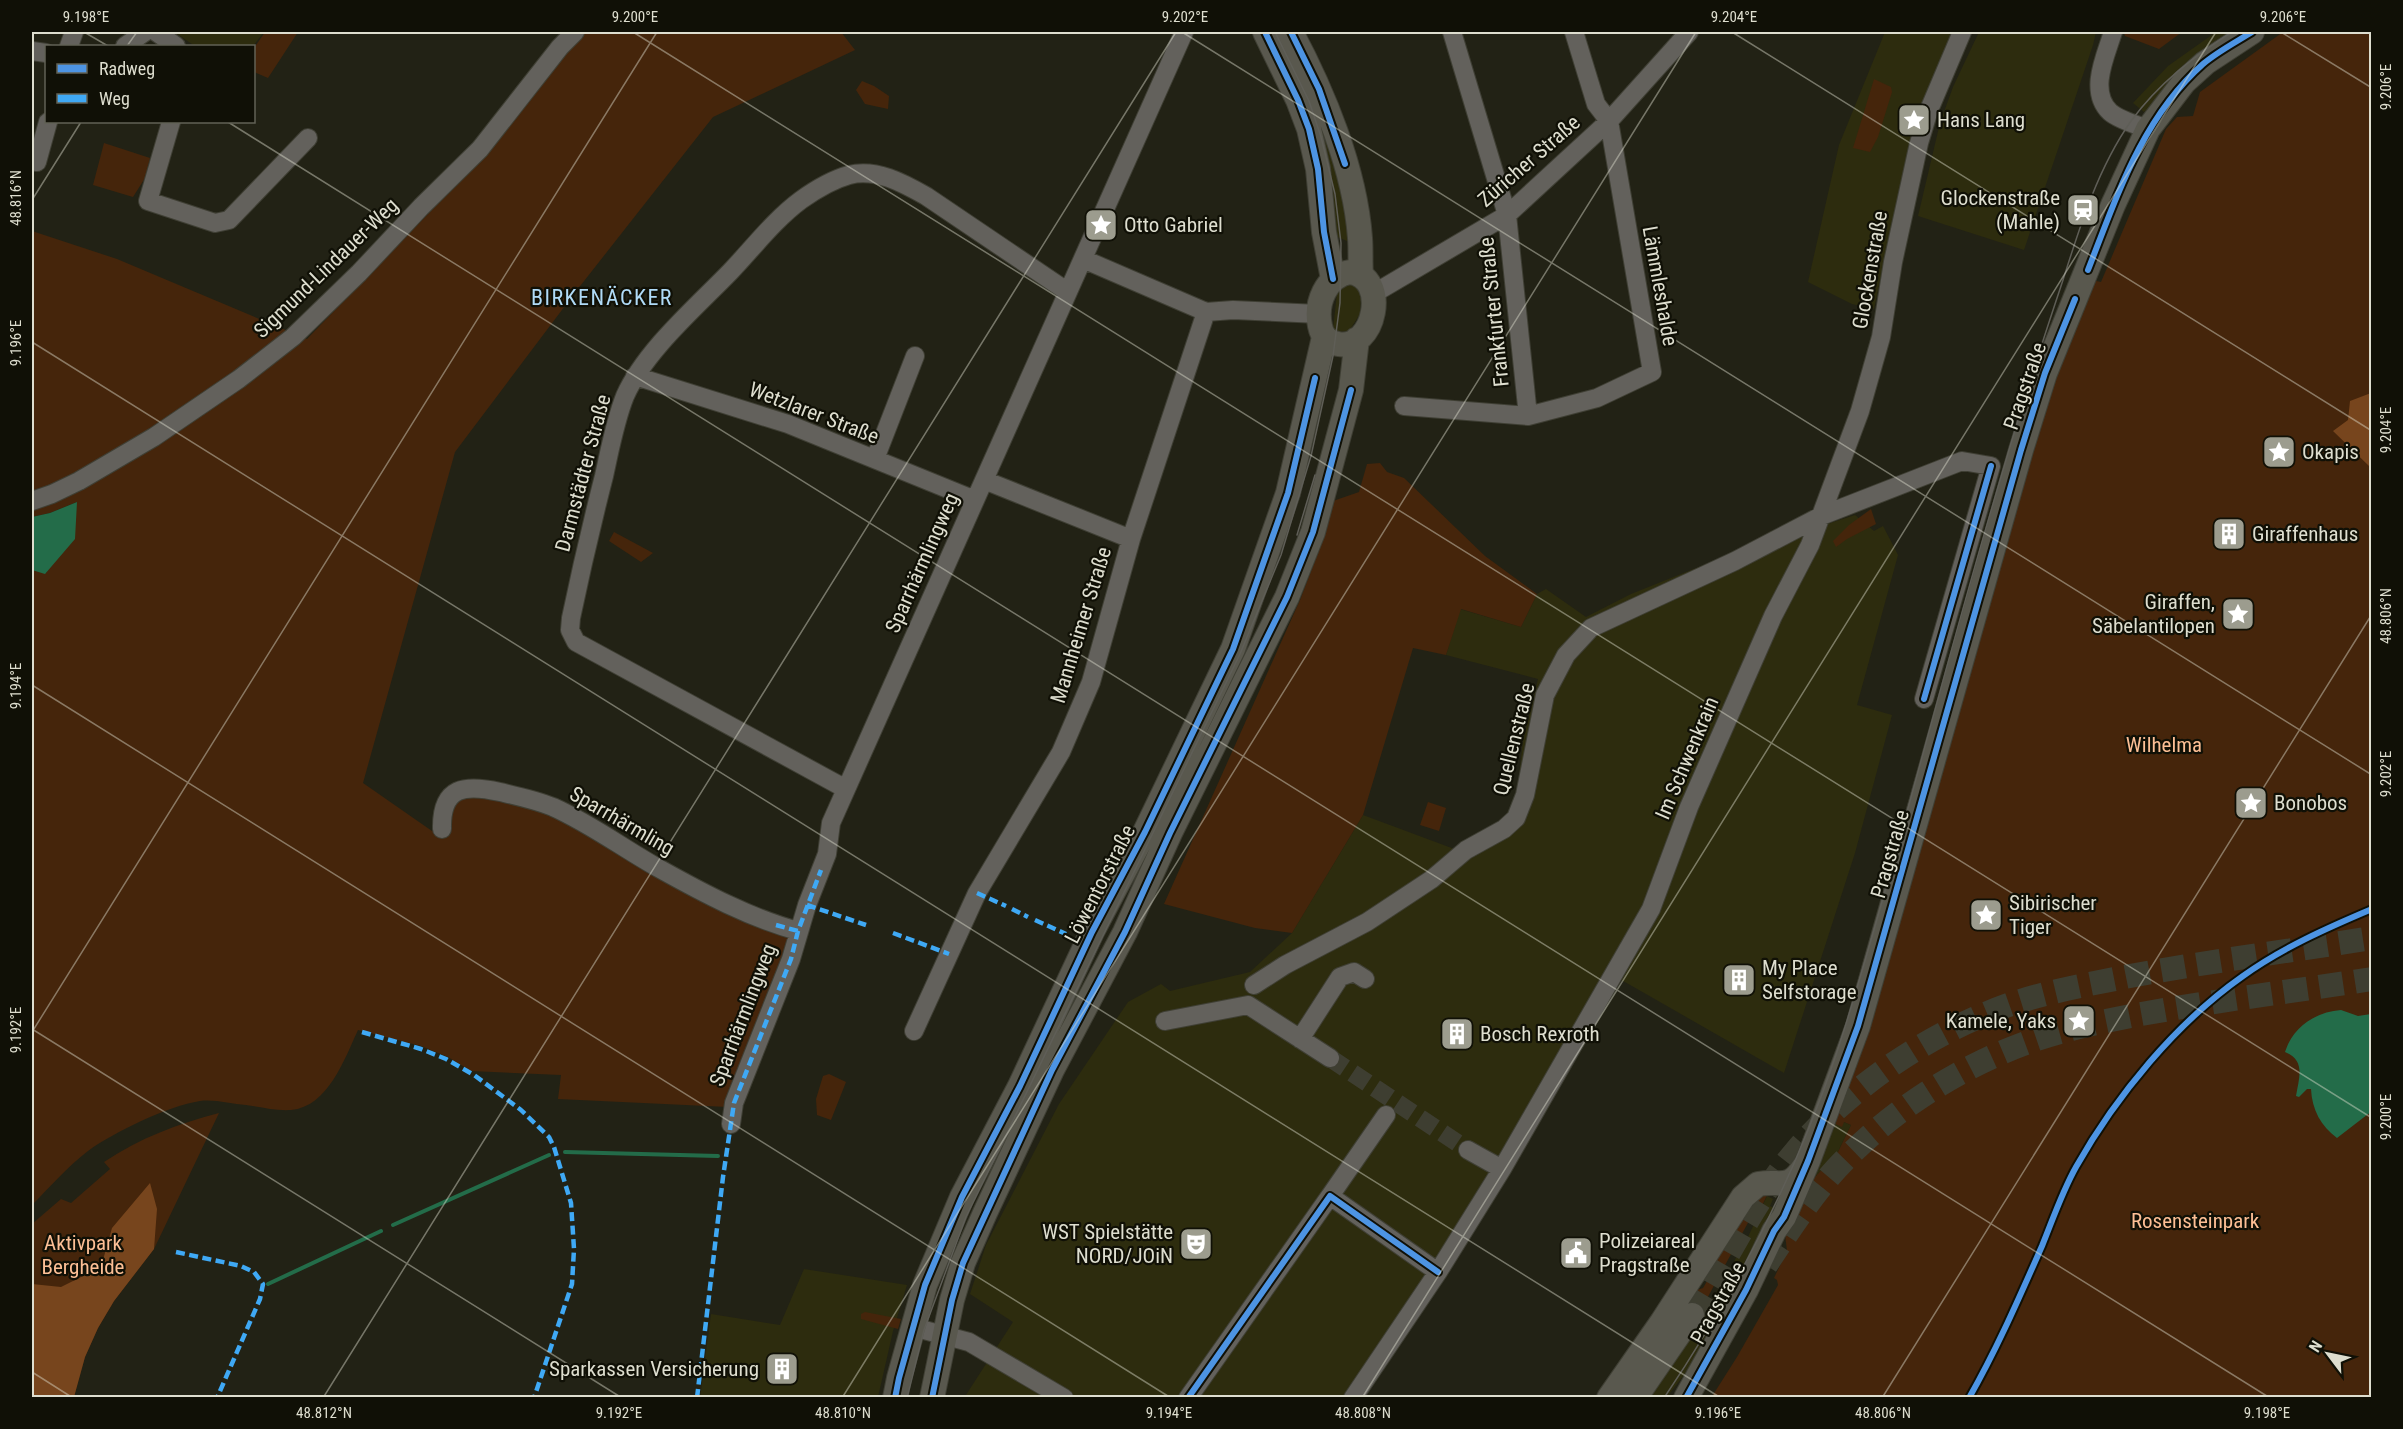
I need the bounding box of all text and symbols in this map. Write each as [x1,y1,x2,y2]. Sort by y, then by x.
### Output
text: 9.198°E [63,8,109,26]
text: 9.200°E [612,8,658,26]
text: 9.202°E [1162,8,1208,26]
text: 9.204°E [1711,8,1757,26]
text: 9.206°E [2260,8,2306,26]
legend [45,45,255,123]
text: Radweg [99,58,155,79]
text: 9.206°E [2377,64,2395,110]
text: Weg [99,88,130,109]
place icon: Hans Lang [1896,102,1932,138]
place label: Hans Lang [1937,108,2025,132]
street label: Züricher Straße [1473,110,1585,212]
text: 48.816°N [7,170,25,226]
place label: Glockenstraße (Mahle) [1941,186,2060,234]
station icon: Glockenstraße (Mahle) [2065,192,2101,228]
street label: Sigmund-Lindauer-Weg [249,193,403,343]
place icon: Otto Gabriel [1083,207,1119,243]
street label: Glockenstraße [1848,209,1892,331]
place label: Otto Gabriel [1124,213,1223,237]
street label: Lämmleshalde [1638,224,1682,348]
street label: Frankfurter Straße [1474,236,1514,388]
district label: BIRKENÄCKER [531,285,673,310]
text: 9.196°E [7,320,25,366]
street label: Pragstraße [1999,339,2051,433]
street label: Wetzlarer Straße [746,377,882,449]
street label: Darmstädter Straße [550,392,616,554]
text: 9.204°E [2377,407,2395,453]
place icon: Okapis [2261,434,2297,470]
place label: Okapis [2302,440,2359,464]
street label: Sparrhärmlingweg [880,489,964,637]
building icon: Giraffenhaus [2211,516,2247,552]
place label: Giraffenhaus [2252,522,2358,546]
street label: Mannheimer Straße [1046,544,1116,706]
text: 48.806°N [2377,588,2395,644]
place label: Giraffen, Säbelantilopen [2092,590,2215,638]
place icon: Giraffen, Säbelantilopen [2220,596,2256,632]
text: 9.194°E [7,663,25,709]
street label: Quellenstraße [1488,680,1540,798]
street label: Im Schwenkrain [1650,693,1724,823]
park label: Wilhelma [2126,733,2202,757]
text: 9.202°E [2377,751,2395,797]
street label: Sparrhärmling [565,781,679,861]
place icon: Bonobos [2233,785,2269,821]
place label: Bonobos [2274,791,2347,815]
street label: Pragstraße [1866,807,1914,901]
street label: Löwentorstraße [1060,821,1140,947]
place label: Sibirischer Tiger [2009,891,2097,939]
place icon: Sibirischer Tiger [1968,897,2004,933]
street label: Sparrhärmlingweg [705,940,781,1090]
place label: My Place Selfstorage [1762,956,1857,1004]
building icon: My Place Selfstorage [1721,962,1757,998]
place icon: Kamele, Yaks [2061,1003,2097,1039]
text: 9.192°E [7,1007,25,1053]
place label: Kamele, Yaks [1946,1009,2056,1033]
building icon: Bosch Rexroth [1439,1016,1475,1052]
place label: Bosch Rexroth [1480,1022,1600,1046]
text: 9.200°E [2377,1094,2395,1140]
park label: Rosensteinpark [2131,1209,2260,1233]
place label: WST Spielstätte NORD/JOiN [1042,1220,1173,1268]
theatre icon: WST Spielstätte NORD/JOiN [1178,1226,1214,1262]
place label: Polizeiareal Pragstraße [1599,1229,1695,1277]
park label: Aktivpark Bergheide [42,1231,125,1279]
public building icon: Polizeiareal Pragstraße [1558,1235,1594,1271]
street label: Pragstraße [1686,1257,1751,1348]
north arrow [2298,1324,2358,1384]
text: N [2305,1337,2326,1356]
building icon: Sparkassen Versicherung [764,1351,800,1387]
place label: Sparkassen Versicherung [549,1357,759,1381]
text: 48.812°N [296,1404,352,1422]
text: 9.192°E [596,1404,642,1422]
text: 48.810°N [815,1404,871,1422]
text: 9.194°E [1146,1404,1192,1422]
text: 48.808°N [1335,1404,1391,1422]
text: 9.196°E [1695,1404,1741,1422]
text: 48.806°N [1855,1404,1911,1422]
text: 9.198°E [2244,1404,2290,1422]

